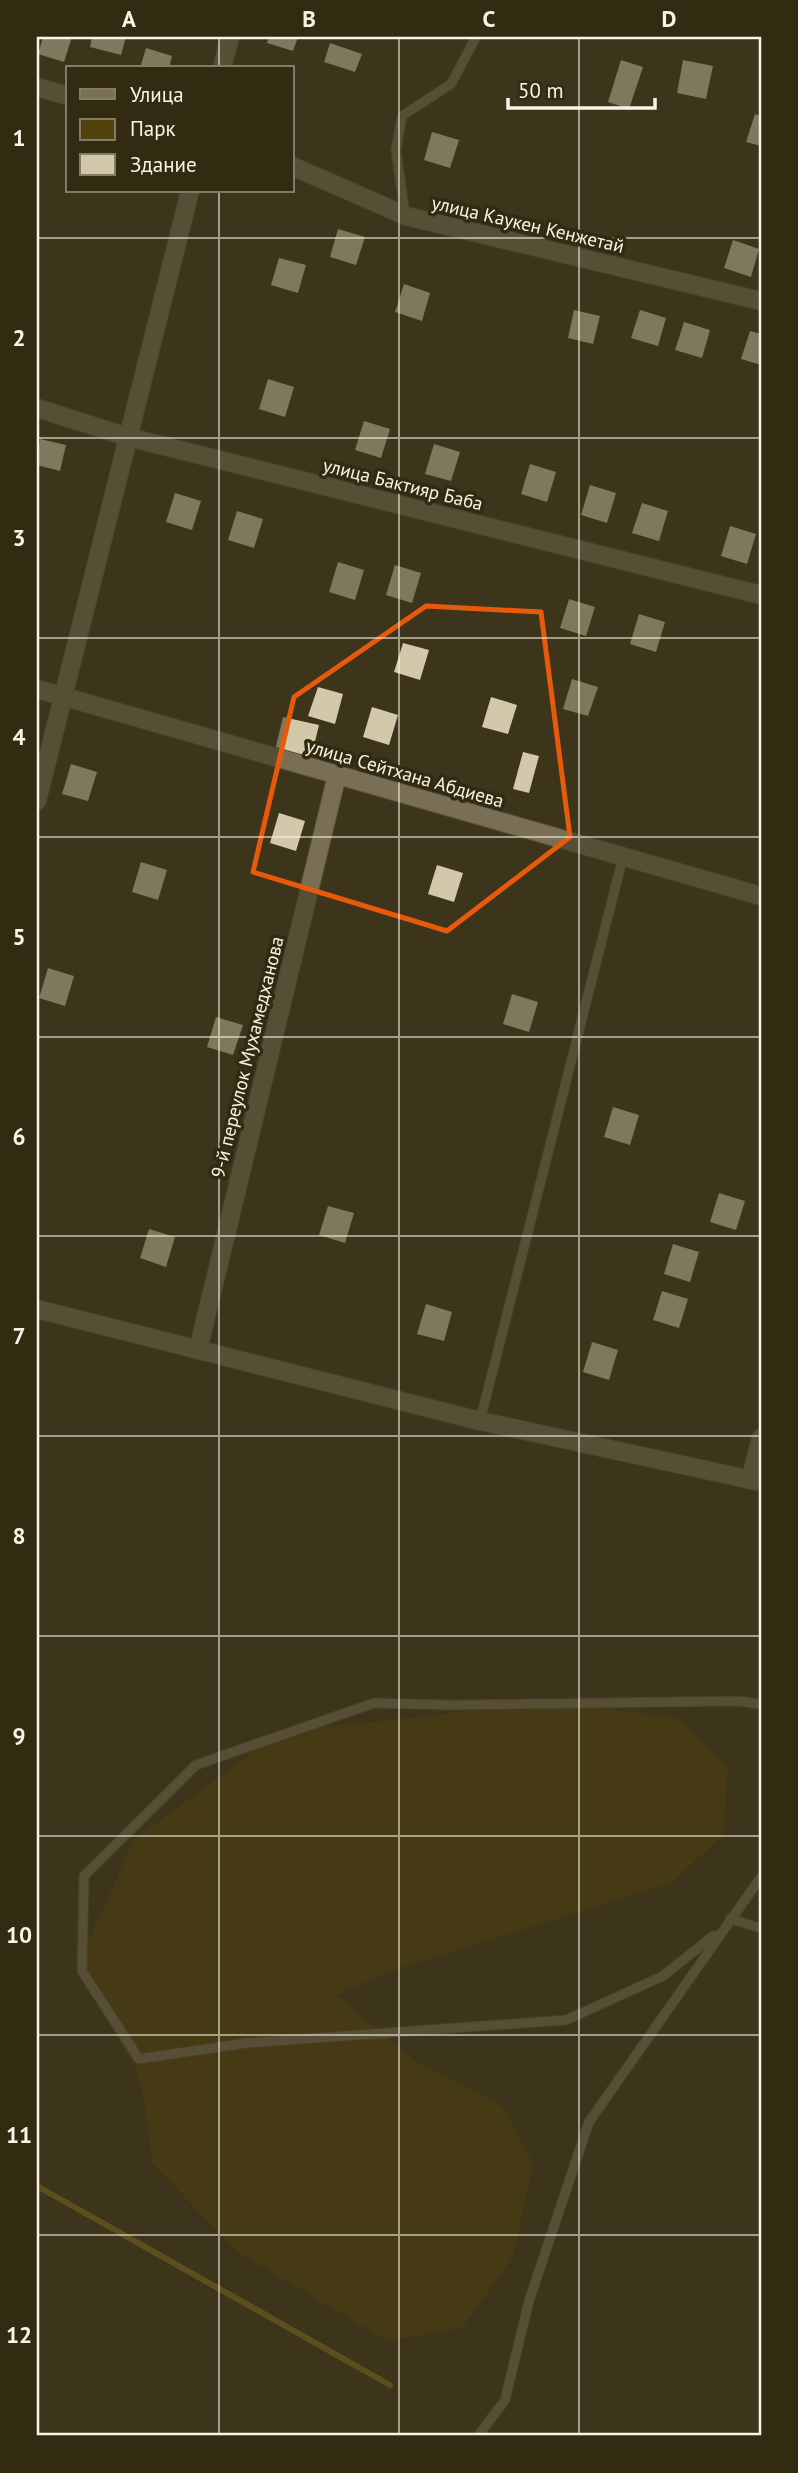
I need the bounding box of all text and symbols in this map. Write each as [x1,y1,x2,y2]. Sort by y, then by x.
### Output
text: A [122,4,136,33]
text: B [302,4,316,33]
text: C [483,4,496,33]
text: D [662,4,676,33]
legend [66,66,294,192]
scale bar [508,66,654,110]
text: 50 m [518,77,564,104]
text: Улица [130,81,184,108]
text: Парк [130,115,176,142]
text: 1 [12,123,26,152]
text: Здание [130,151,197,178]
street label: улица Каукен Кенжетай [429,190,627,258]
text: 2 [12,323,26,352]
street label: улица Бактияр Баба [320,452,486,516]
text: 3 [12,523,26,552]
text: 4 [12,722,26,751]
street label: улица Сейтхана Абдиева [303,733,507,813]
text: 5 [12,922,26,951]
street label: 9-й переулок Мухамедханова [205,934,289,1180]
text: 6 [12,1122,26,1151]
text: 7 [12,1321,26,1350]
text: 8 [12,1521,26,1550]
text: 9 [12,1721,26,1750]
text: 10 [6,1920,32,1949]
text: 11 [6,2120,32,2149]
text: 12 [6,2320,32,2349]

